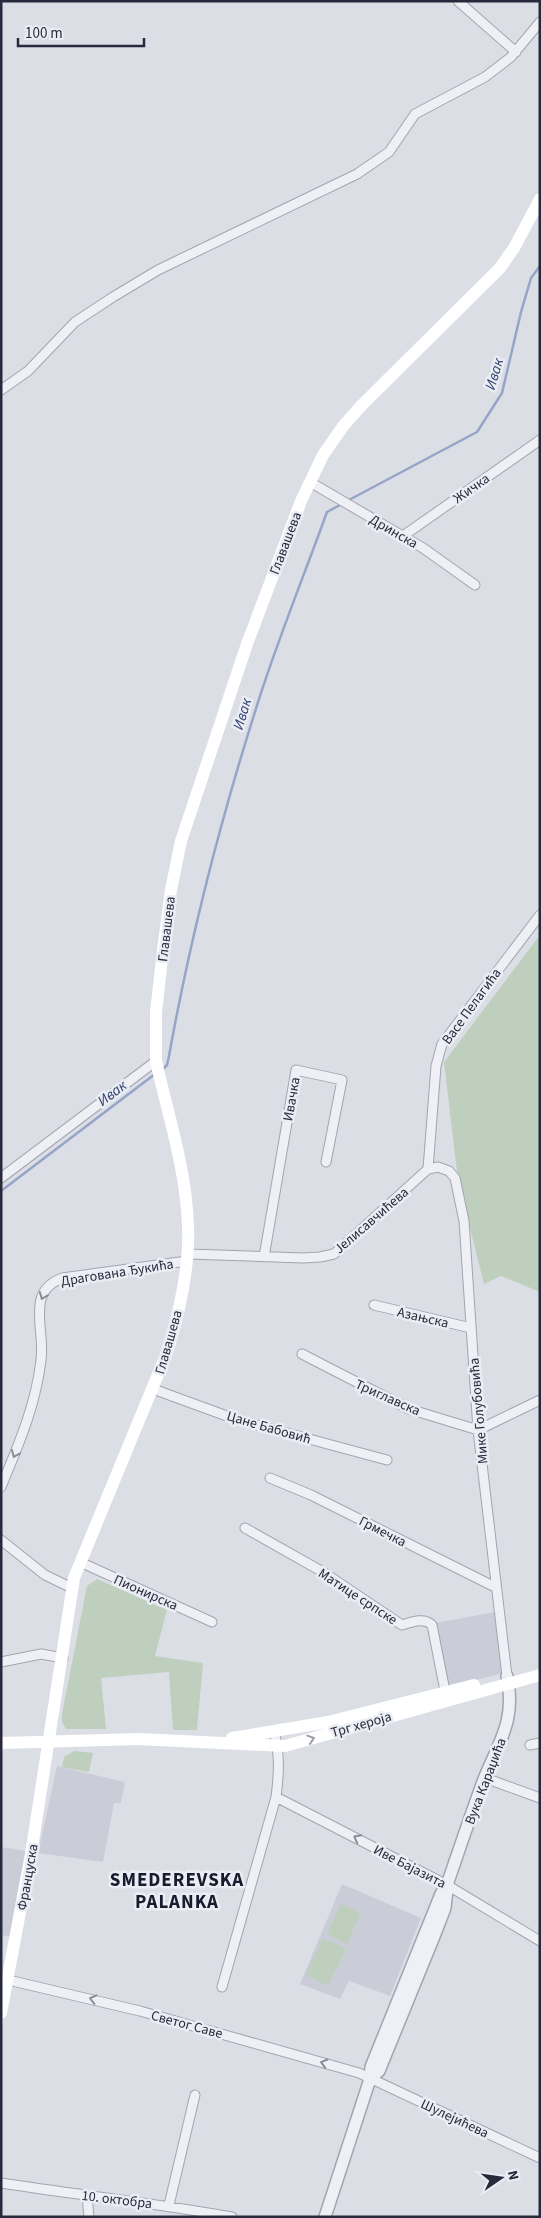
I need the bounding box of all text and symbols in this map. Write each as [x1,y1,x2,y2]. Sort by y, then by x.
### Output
scale bar [18,15,144,47]
text: 100 m [25,23,63,44]
water label: Ивак [480,355,509,392]
street label: Жичка [449,469,494,509]
street label: Главашева [265,509,307,578]
street label: Дринска [366,510,421,554]
water label: Ивак [228,695,257,732]
street label: Главашева [153,895,181,963]
street label: Васе Пелагића [437,964,506,1049]
water label: Ивак [93,1075,132,1111]
street label: Ивачка [278,1076,306,1123]
street label: Јелисавчићева [330,1183,413,1259]
street label: Драгована Ђукића [59,1254,175,1292]
one-way arrow [39,1291,49,1300]
street label: Азањска [395,1302,450,1334]
street label: Главашева [150,1308,188,1377]
street label: Мике Голубовића [464,1357,494,1465]
street label: Триглавска [352,1375,423,1421]
street label: Цане Бабовић [224,1406,313,1450]
one-way arrow [11,1449,21,1458]
street label: Грмечка [355,1511,410,1552]
street label: Матице српске [314,1564,401,1630]
street label: Пионирска [110,1570,181,1616]
street label: Трг хероја [329,1707,394,1743]
one-way arrow [306,1735,314,1745]
street label: Вука Караџића [460,1735,512,1828]
one-way arrow [353,1834,362,1844]
street label: Иве Бајазита [370,1840,449,1894]
street label: Француска [12,1842,44,1912]
district label: SMEDEREVSKA PALANKA [110,1867,244,1916]
one-way arrow [90,1995,98,2005]
street label: Светог Саве [149,2006,225,2044]
one-way arrow [321,2059,329,2069]
street label: Шулејићева [417,2094,492,2143]
north arrow [476,2153,526,2203]
text: N [502,2169,523,2182]
street label: 10. октобра [81,2186,153,2214]

